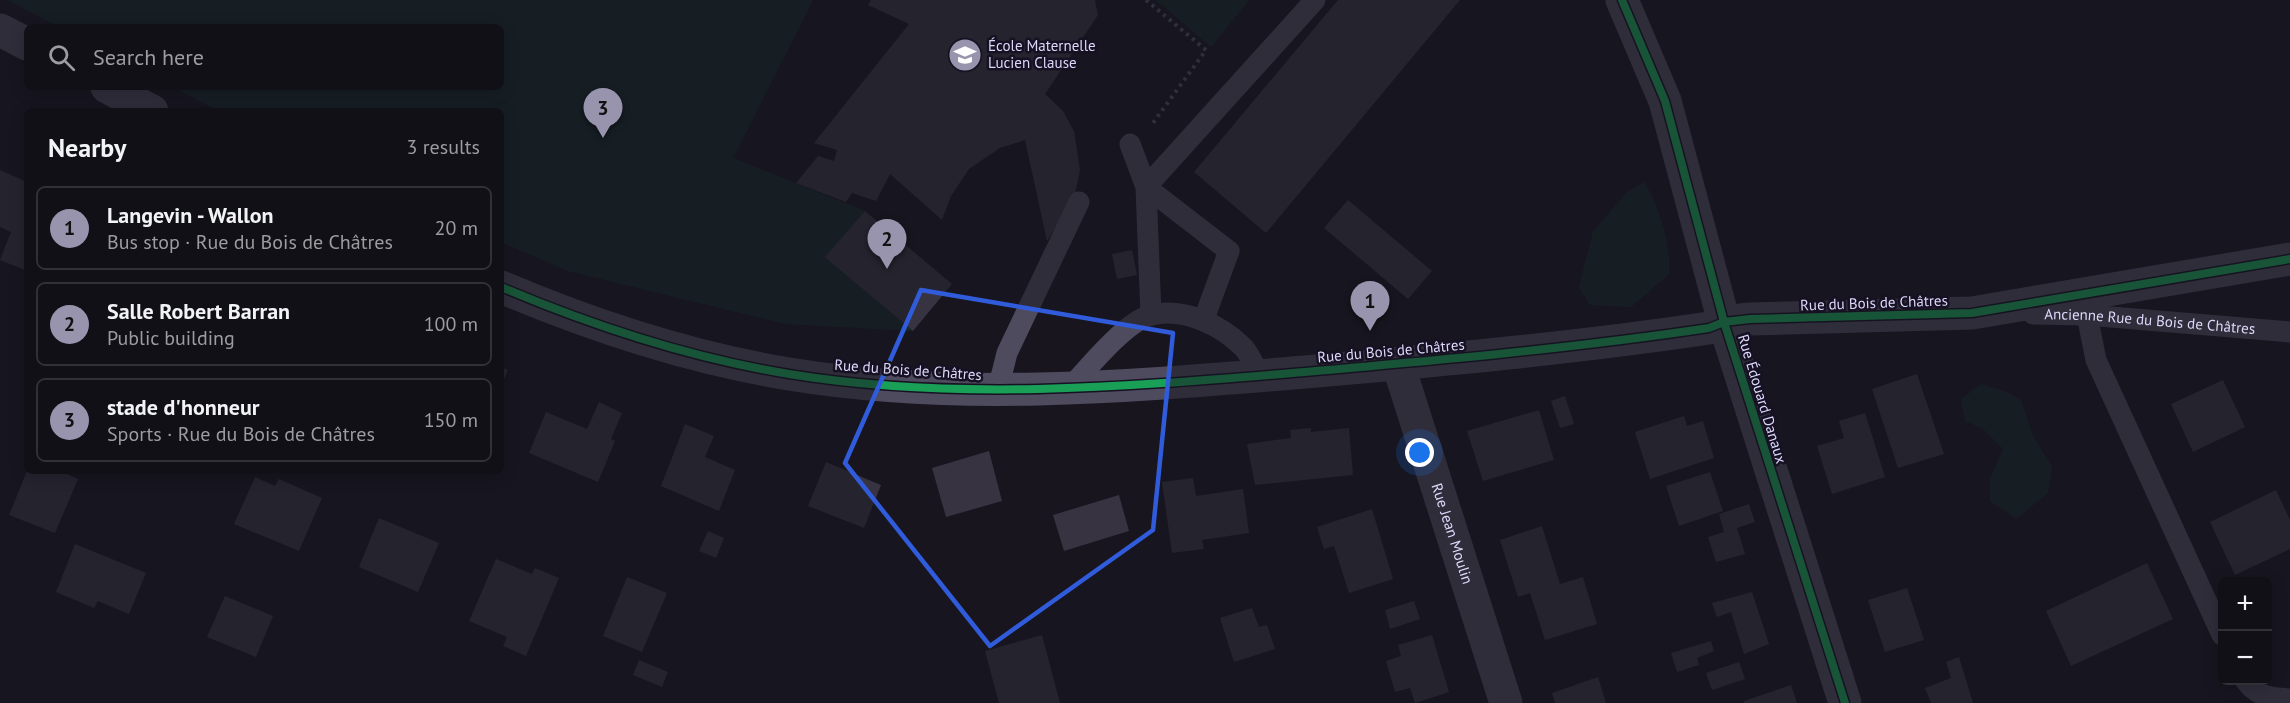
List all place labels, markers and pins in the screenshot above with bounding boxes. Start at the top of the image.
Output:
place label: École Maternelle Lucien Clause [988,36,1096,72]
school or university icon: École Maternelle Lucien Clause [947,37,983,73]
pin: 3 [584,88,622,138]
pin: 2 [868,220,906,269]
pin: 1 [1350,282,1390,331]

